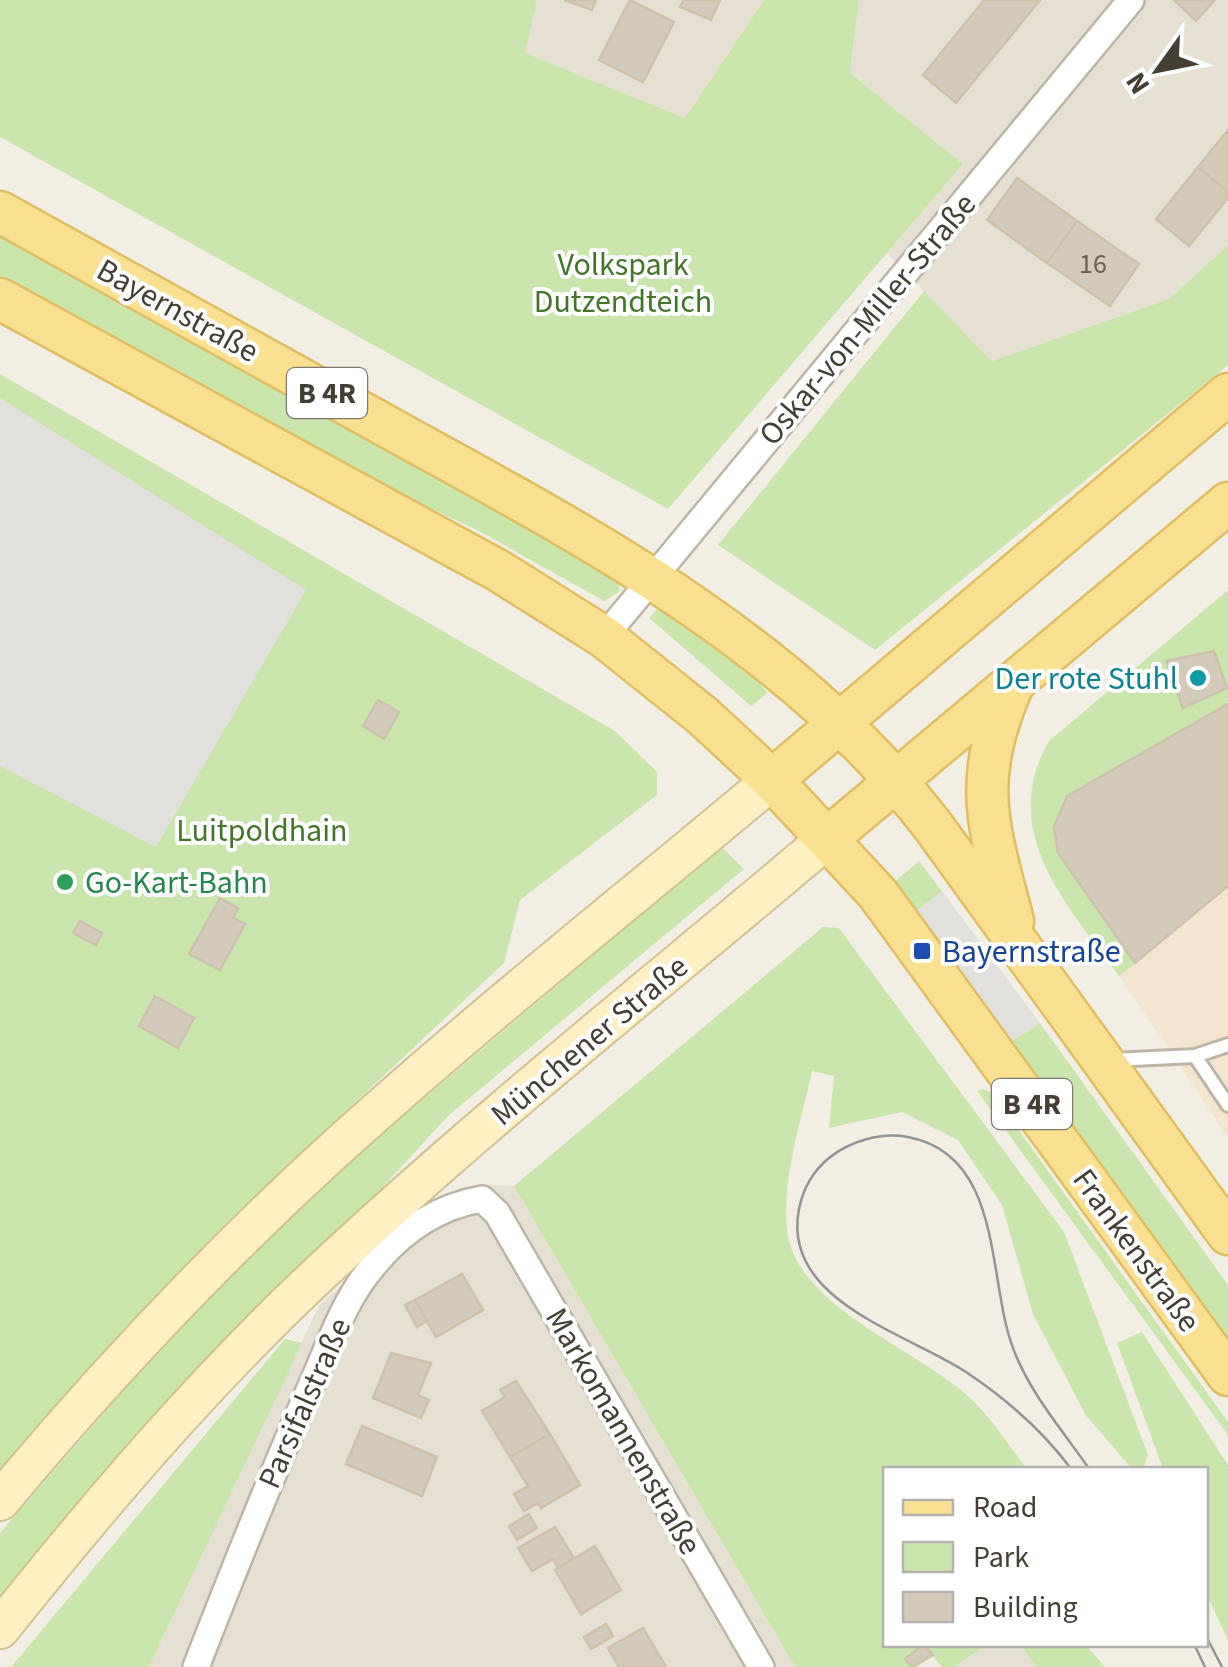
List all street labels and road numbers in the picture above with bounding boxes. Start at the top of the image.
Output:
street label: Oskar-von-Miller-Straße [748,183,987,456]
street label: Bayernstraße [88,247,267,374]
road number: B 4R [287,368,367,418]
street label: Münchener Straße [481,944,698,1137]
road number: B 4R [992,1079,1072,1129]
street label: Frankenstraße [1061,1159,1211,1342]
street label: Markomannenstraße [534,1299,713,1564]
street label: Parsifalstraße [247,1311,363,1496]

